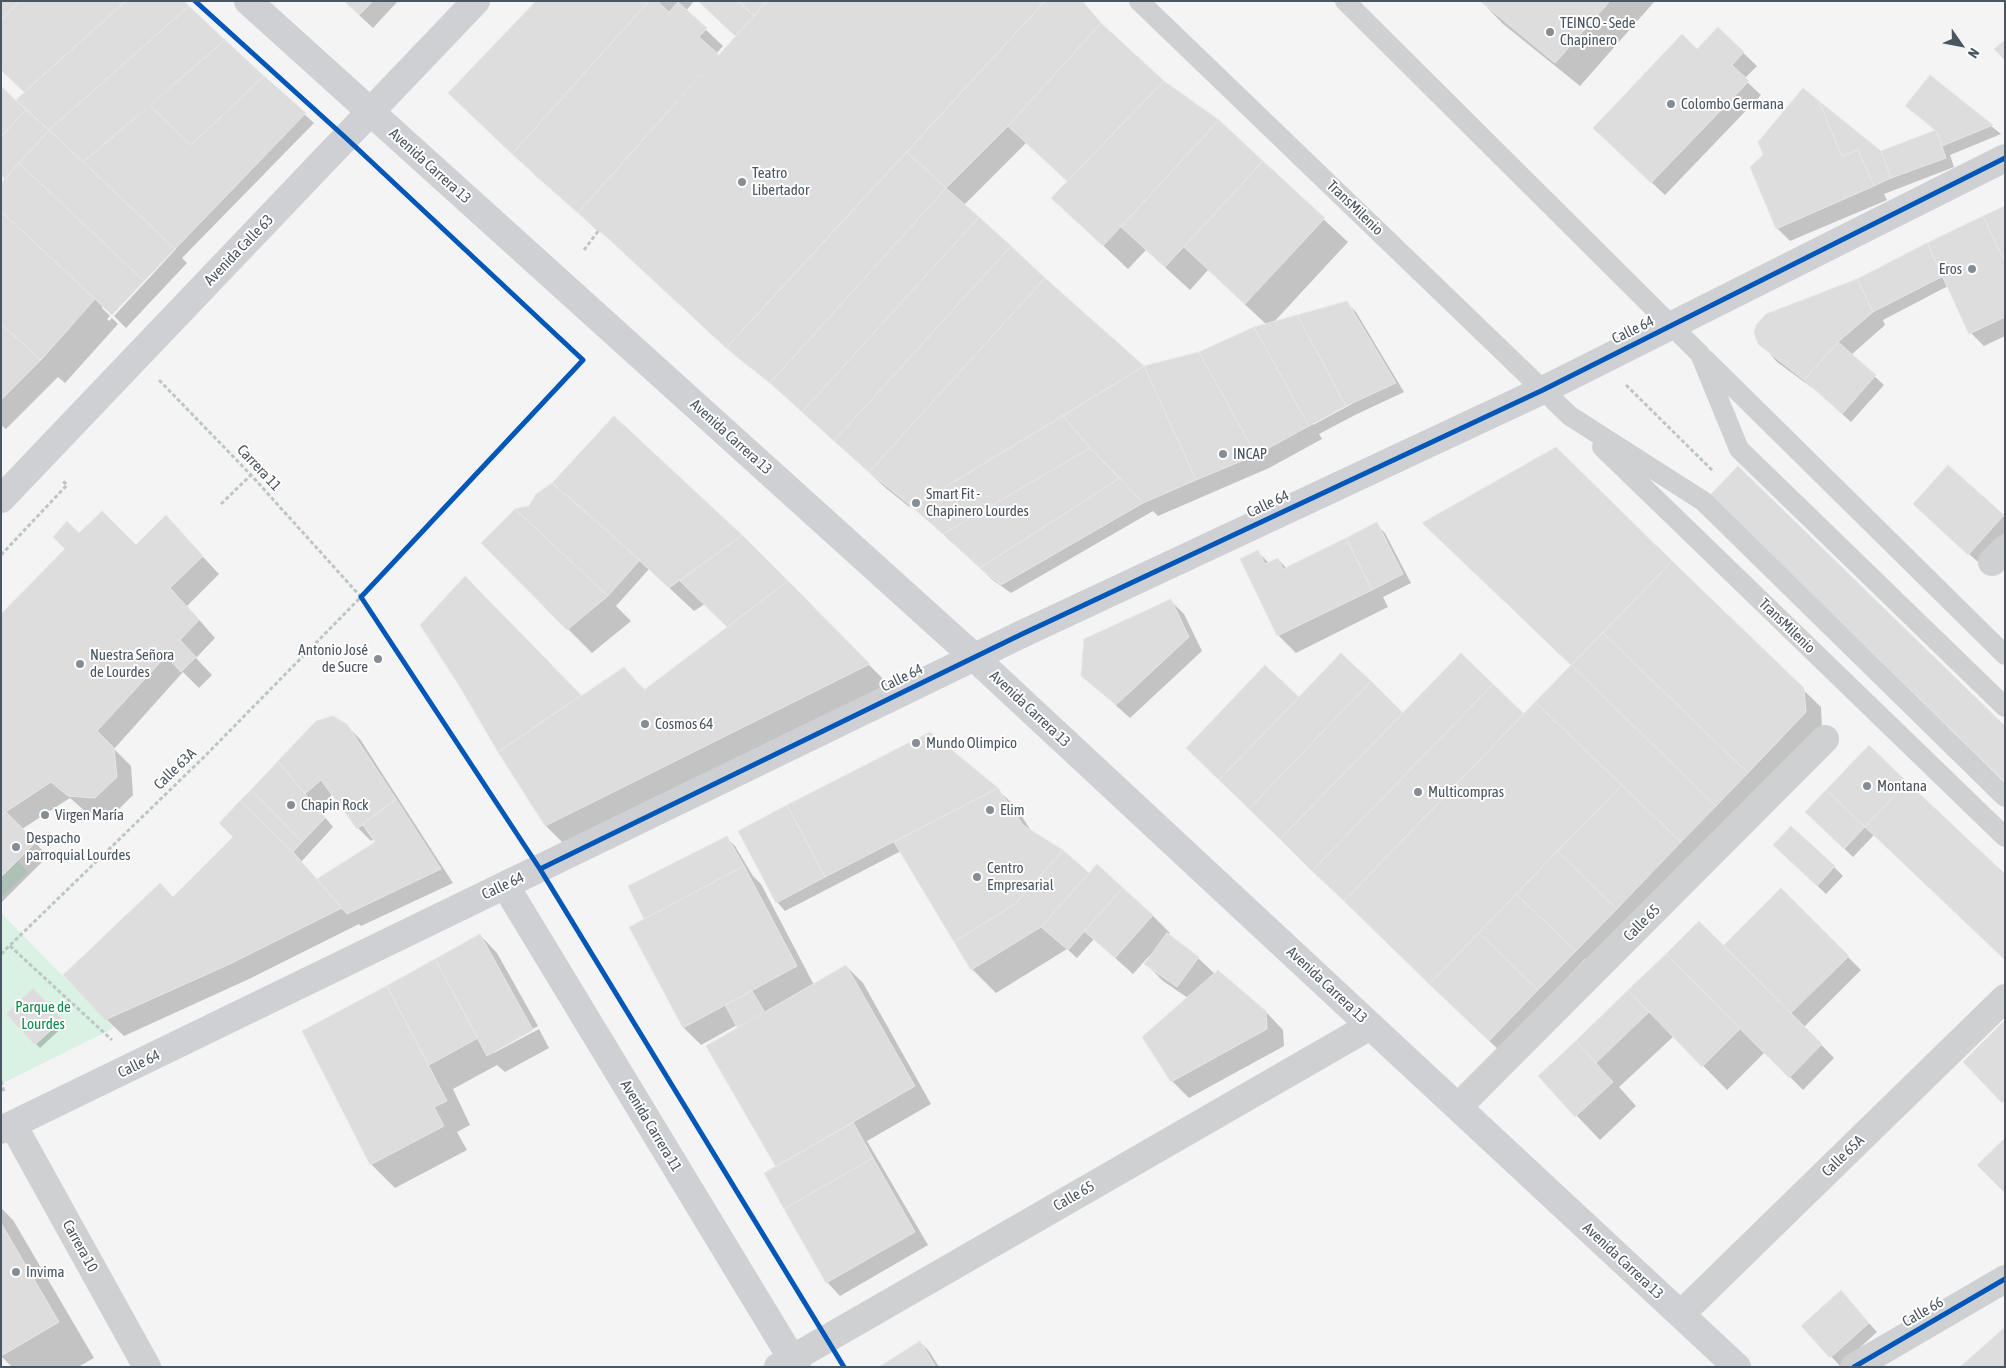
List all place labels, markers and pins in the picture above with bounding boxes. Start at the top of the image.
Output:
place label: TEINCO - Sede Chapinero [1560,14,1636,49]
marker: TEINCO - Sede Chapinero [1544,26,1556,38]
place label: Colombo Germana [1681,95,1784,113]
marker: Colombo Germana [1665,98,1677,110]
place label: Teatro Libertador [752,164,809,199]
marker: Teatro Libertador [736,176,748,188]
place label: Eros [1939,260,1962,278]
marker: Eros [1966,263,1978,275]
place label: INCAP [1233,445,1267,463]
marker: INCAP [1217,448,1229,460]
place label: Smart Fit - Chapinero Lourdes [926,485,1029,520]
marker: Smart Fit - Chapinero Lourdes [910,497,922,509]
place label: Antonio José de Sucre [298,641,368,676]
place label: Nuestra Señora de Lourdes [90,646,174,681]
marker: Antonio José de Sucre [372,653,384,665]
marker: Nuestra Señora de Lourdes [74,658,86,670]
place label: Cosmos 64 [655,715,713,733]
marker: Cosmos 64 [639,718,651,730]
place label: Mundo Olimpico [926,734,1017,752]
marker: Mundo Olimpico [910,737,922,749]
place label: Montana [1877,777,1927,795]
marker: Montana [1861,780,1873,792]
place label: Multicompras [1428,783,1504,801]
marker: Multicompras [1412,786,1424,798]
place label: Chapin Rock [301,796,369,814]
marker: Chapin Rock [285,799,297,811]
place label: Elim [1000,801,1025,819]
marker: Elim [984,804,996,816]
place label: Virgen María [55,806,124,824]
marker: Virgen María [39,809,51,821]
place label: Despacho parroquial Lourdes [26,829,131,864]
marker: Despacho parroquial Lourdes [10,841,22,853]
place label: Centro Empresarial [987,859,1054,894]
marker: Centro Empresarial [971,871,983,883]
place label: Invima [26,1263,65,1281]
marker: Invima [10,1266,22,1278]

